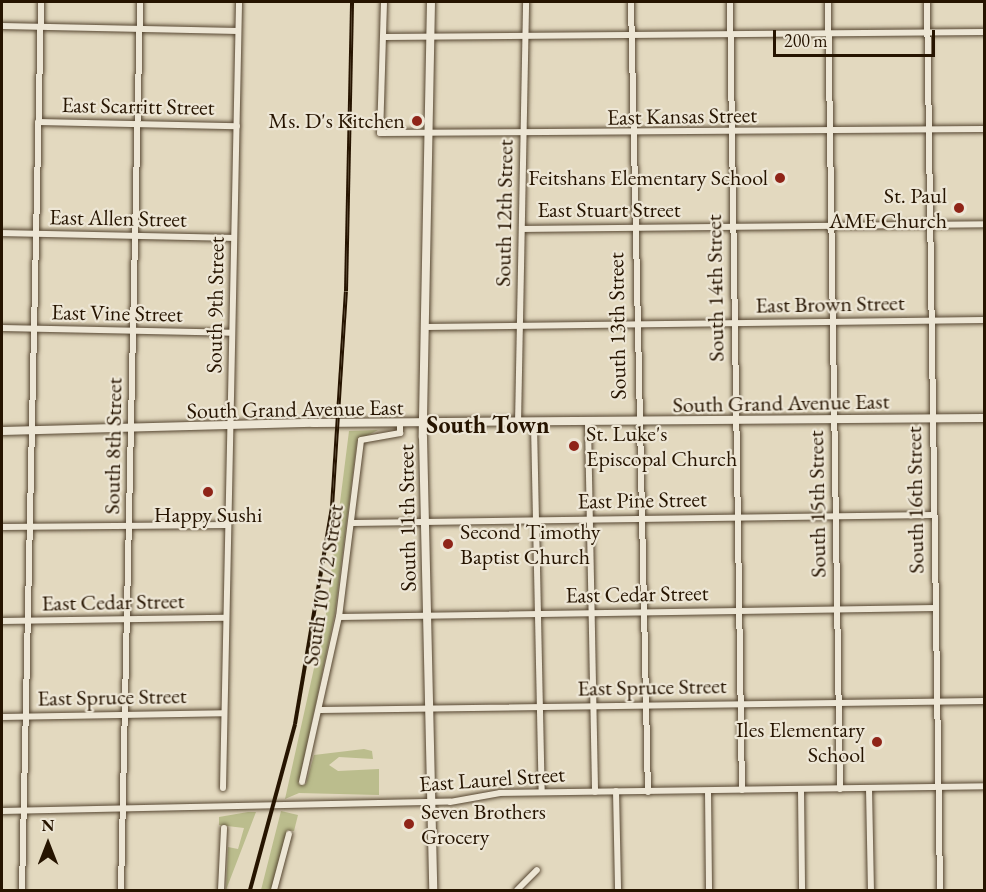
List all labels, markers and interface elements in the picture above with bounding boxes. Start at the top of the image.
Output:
scale bar [776,18,938,56]
text: 200 m [784,29,828,52]
street label: East Scarritt Street [61,91,215,121]
street label: East Kansas Street [607,101,757,131]
place label: Ms. D's Kitchen [268,108,405,134]
marker: Ms. D's Kitchen [410,114,424,128]
street label: South 12th Street [490,139,518,287]
place label: Feitshans Elementary School [528,165,768,191]
marker: Feitshans Elementary School [773,171,787,185]
place label: St. Paul AME Church [829,182,947,234]
street label: East Stuart Street [537,197,681,223]
marker: St. Paul AME Church [952,201,966,215]
street label: East Allen Street [49,204,187,232]
street label: South 14th Street [701,214,729,362]
street label: South 9th Street [201,236,229,374]
street label: South 13th Street [603,252,631,400]
street label: East Brown Street [755,289,905,319]
street label: East Vine Street [51,299,183,327]
street label: South 8th Street [99,377,127,515]
street label: South Grand Avenue East [672,388,890,418]
street label: South Grand Avenue East [186,394,404,424]
district label: South Town [426,411,550,439]
place label: St. Luke's Episcopal Church [586,420,737,472]
street label: South 16th Street [901,426,929,574]
street label: South 15th Street [803,430,831,578]
marker: St. Luke's Episcopal Church [567,439,581,453]
street label: South 11th Street [393,444,421,592]
marker: Happy Sushi [201,485,215,499]
street label: East Pine Street [577,486,707,514]
place label: Happy Sushi [154,502,262,528]
street label: South 10 1/2 Street [297,502,349,668]
place label: Second Timothy Baptist Church [460,518,600,570]
marker: Second Timothy Baptist Church [441,537,455,551]
street label: East Cedar Street [565,580,709,608]
street label: East Cedar Street [41,588,185,616]
street label: East Spruce Street [577,672,727,702]
street label: East Spruce Street [37,682,187,712]
place label: Iles Elementary School [736,716,865,768]
marker: Iles Elementary School [870,735,884,749]
street label: East Laurel Street [418,761,566,797]
place label: Seven Brothers Grocery [421,798,546,849]
north arrow [18,814,78,874]
text: N [42,815,54,836]
marker: Seven Brothers Grocery [402,817,416,831]

